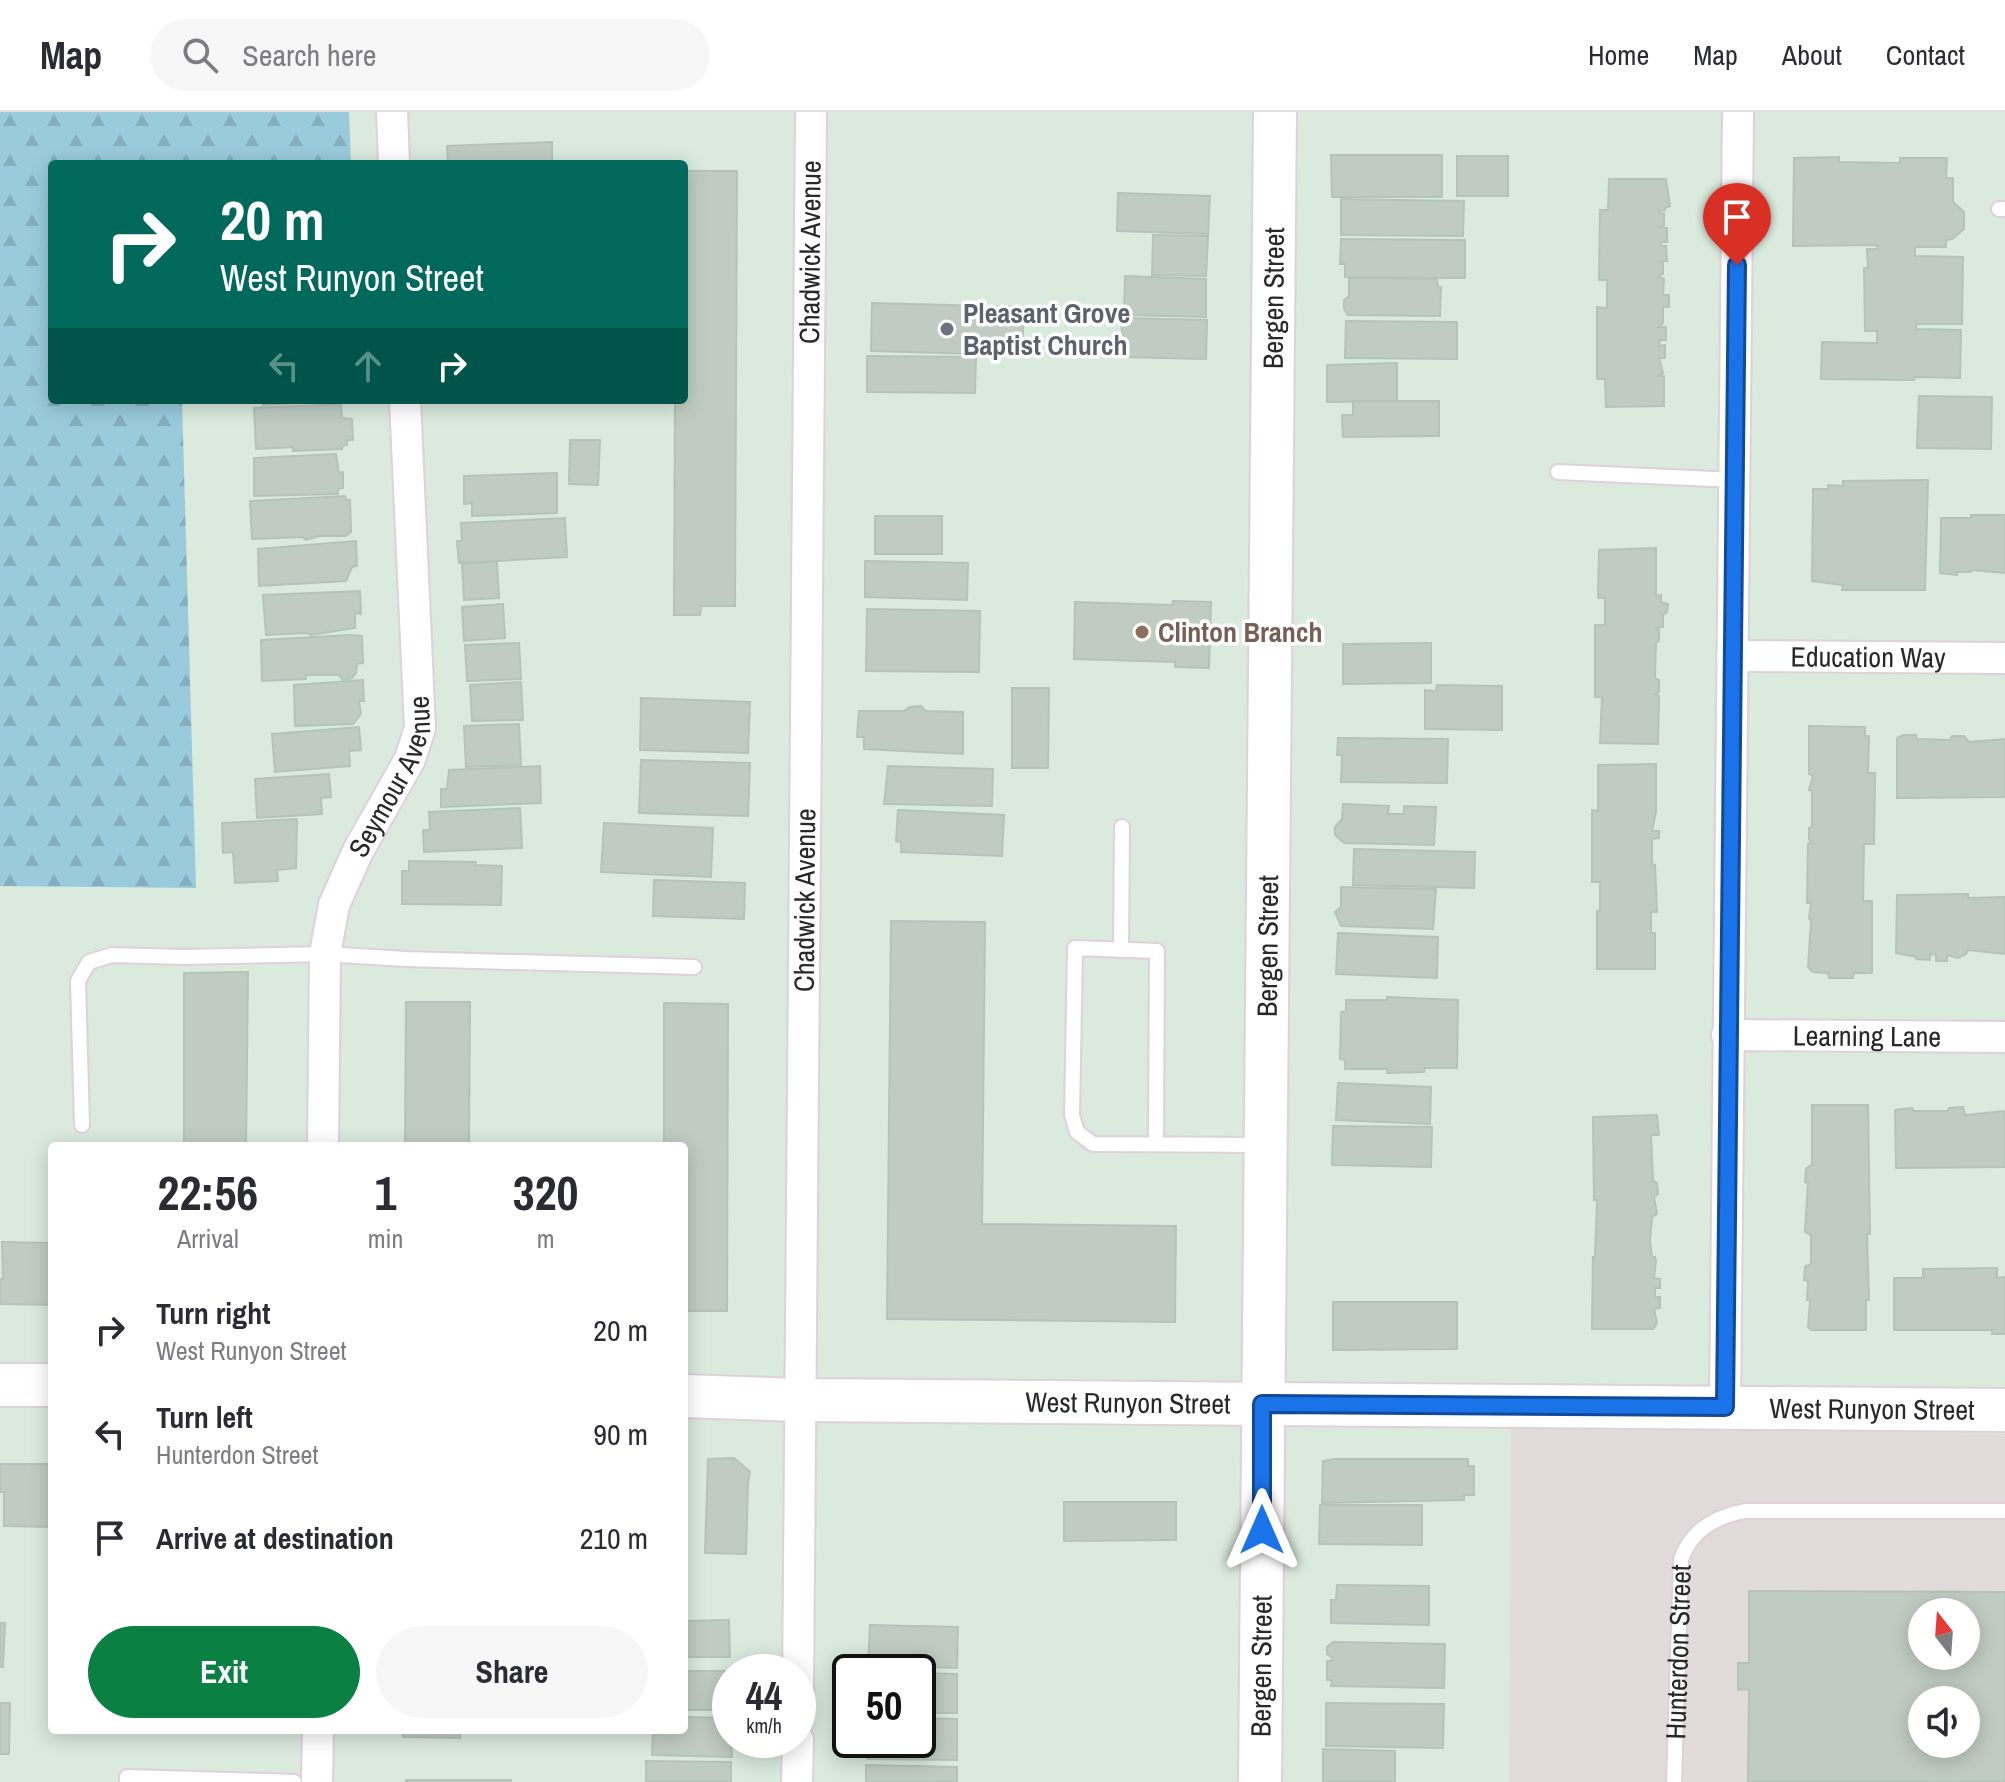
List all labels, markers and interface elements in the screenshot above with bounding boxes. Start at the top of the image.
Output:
search box [150,19,710,91]
text: Map [40,30,102,81]
icon: search [178,33,222,77]
text: Search here [242,35,376,75]
text: Home [1588,36,1649,74]
text: Map [1693,36,1738,74]
text: About [1782,36,1842,74]
text: Contact [1886,36,1965,74]
street label: Chadwick Avenue [790,160,830,344]
text: 20 m [220,182,325,257]
pin [1703,183,1771,265]
icon: right [88,192,192,296]
icon: arrive [1715,195,1759,239]
street label: Bergen Street [1254,227,1293,369]
text: West Runyon Street [220,254,484,302]
place label: Pleasant Grove Baptist Church [963,294,1130,364]
marker: Pleasant Grove Baptist Church [938,320,956,338]
icon: left [262,344,306,388]
icon: ahead [346,344,390,388]
icon: right [430,344,474,388]
place label: Clinton Branch [1158,613,1323,651]
marker: Clinton Branch [1133,623,1151,641]
street label: Education Way [1790,637,1946,677]
street label: Seymour Avenue [339,695,439,864]
street label: Chadwick Avenue [785,808,824,992]
street label: Bergen Street [1248,875,1287,1017]
street label: Learning Lane [1793,1016,1941,1056]
text: 22:56 [158,1160,258,1225]
text: 1 [375,1160,396,1225]
text: 320 [513,1160,578,1225]
text: Arrival [177,1221,239,1256]
text: min [368,1221,403,1256]
text: m [537,1221,555,1256]
text: Turn right [156,1293,270,1333]
icon: right [88,1308,132,1352]
text: 20 m [593,1310,648,1350]
text: West Runyon Street [156,1333,346,1368]
street label: West Runyon Street [1025,1383,1231,1423]
street label: West Runyon Street [1769,1389,1975,1429]
text: Turn left [156,1397,253,1437]
icon: left [88,1412,132,1456]
text: 90 m [593,1414,648,1454]
text: Hunterdon Street [156,1437,318,1472]
position arrow [1220,1488,1304,1572]
icon: arrive [88,1516,132,1560]
text: Arrive at destination [156,1518,394,1558]
text: 210 m [580,1518,648,1558]
street label: Hunterdon Street [1656,1564,1700,1740]
street label: Bergen Street [1241,1595,1281,1737]
north arrow [1908,1598,1980,1670]
map controls [1908,1598,1980,1758]
button: Exit [88,1626,360,1718]
button: Share [376,1626,648,1718]
speed limit sign: 50 [832,1654,936,1758]
text: 44 [746,1669,782,1722]
button: sound [1908,1686,1980,1758]
text: km/h [746,1712,782,1739]

